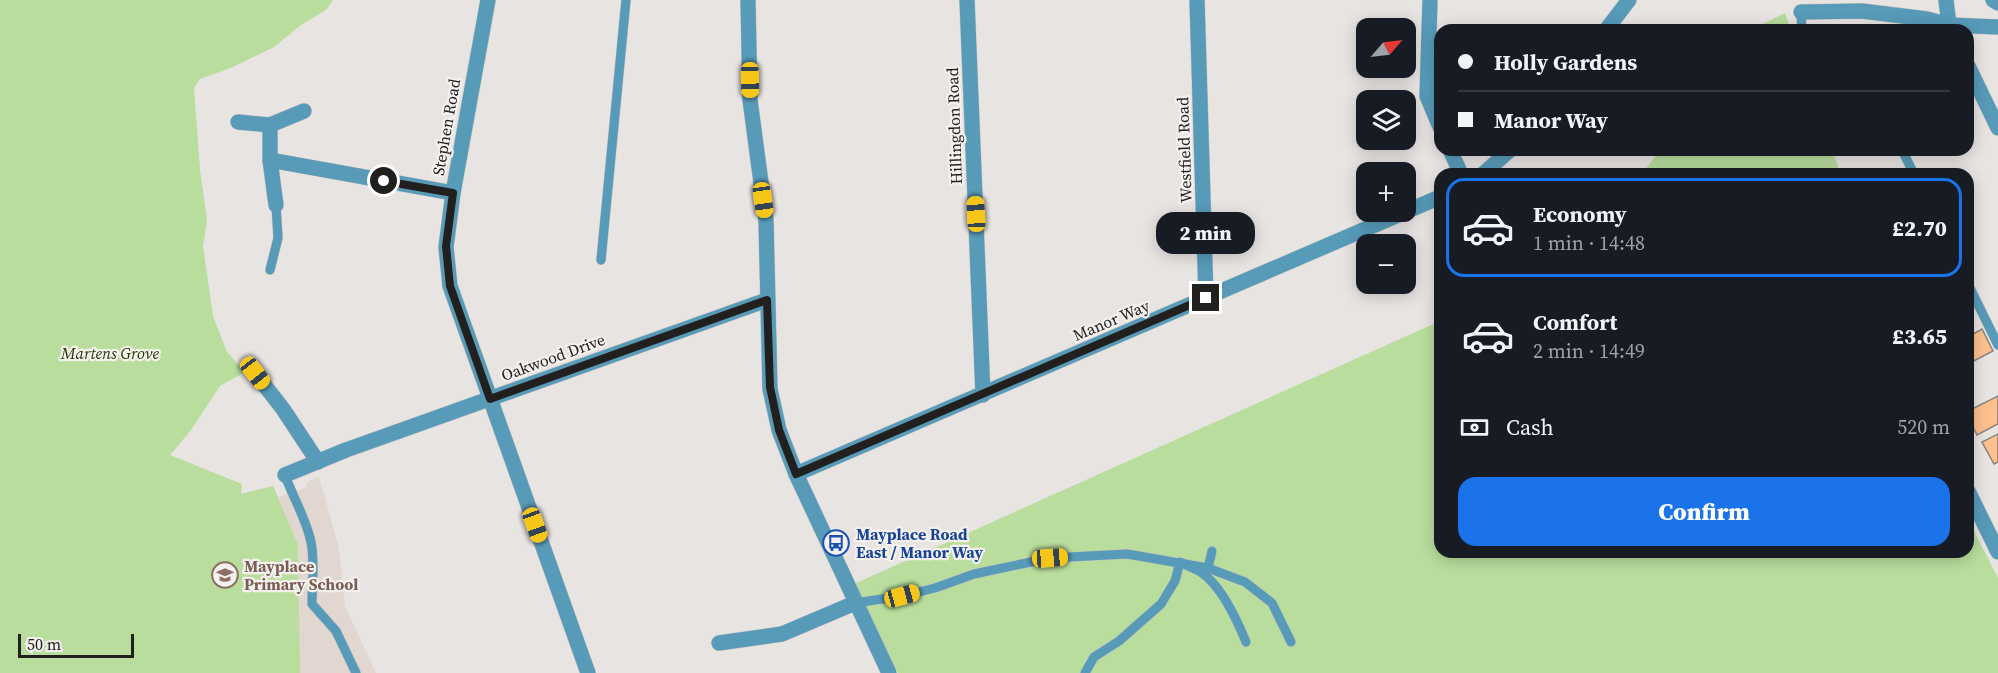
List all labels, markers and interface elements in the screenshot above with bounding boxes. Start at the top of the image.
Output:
north arrow [1356,18,1416,78]
map controls [1356,18,1416,294]
text: Holly Gardens [1494,47,1637,77]
car [741,62,759,98]
street label: Hillingdon Road [941,67,967,185]
street label: Stephen Road [427,77,465,177]
button: layers [1356,90,1416,150]
street label: Westfield Road [1171,97,1197,203]
text: Manor Way [1494,105,1608,135]
button: + [1356,162,1416,222]
route start [370,167,397,194]
car [752,181,774,219]
car [966,196,986,232]
text: Economy [1533,199,1627,229]
icon: car [1461,201,1515,255]
callout: 2 min [1156,211,1256,253]
text: £2.70 [1892,213,1947,243]
text: 2 min [1179,219,1232,247]
text: 1 min · 14:48 [1533,229,1645,257]
button: − [1356,234,1416,294]
route end [1192,284,1219,311]
street label: Manor Way [1069,294,1153,346]
text: Comfort [1533,307,1617,337]
icon: car [1461,309,1515,363]
text: £3.65 [1892,321,1947,351]
street label: Oakwood Drive [498,328,608,386]
text: 2 min · 14:49 [1533,337,1645,365]
park label: Martens Grove [60,342,159,364]
car [237,353,273,393]
icon: cash [1458,411,1491,444]
text: Cash [1506,412,1554,442]
text: 520 m [1897,413,1950,441]
button: Confirm [1458,477,1950,546]
car [520,505,550,545]
place label: Mayplace Road East / Manor Way [856,523,984,563]
bus stop icon: Mayplace Road East / Manor Way [821,528,851,558]
car [1031,548,1069,568]
place label: Mayplace Primary School [244,555,358,595]
school or university icon: Mayplace Primary School [210,560,240,590]
car [882,583,922,609]
scale bar [18,631,134,658]
text: 50 m [27,633,61,655]

